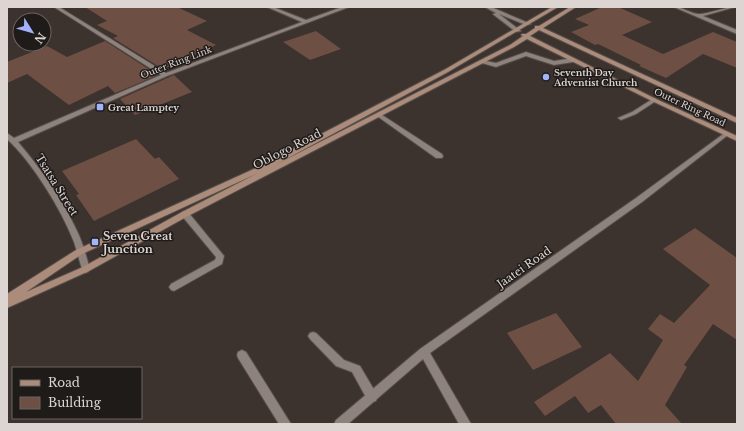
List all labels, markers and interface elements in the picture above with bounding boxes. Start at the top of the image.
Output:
north arrow [12,12,52,52]
text: N [31,30,49,47]
street label: Outer Ring Link [139,43,214,81]
place label: Seventh Day Adventist Church [553,67,638,88]
marker: Seventh Day Adventist Church [541,72,551,82]
street label: Outer Ring Road [652,86,728,128]
marker: Great Lamptey [95,102,105,112]
place label: Great Lamptey [108,102,179,113]
street label: Oblogo Road [251,126,324,172]
street label: Tsatsa Street [32,152,82,219]
place label: Seven Great Junction [101,229,173,256]
marker: Seven Great Junction [90,237,100,247]
street label: Jaatei Road [493,243,554,292]
legend [12,367,142,419]
text: Road [48,375,80,390]
text: Building [48,395,102,410]

